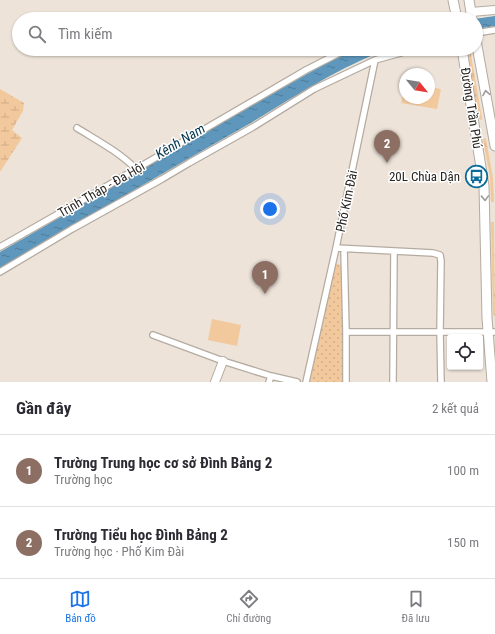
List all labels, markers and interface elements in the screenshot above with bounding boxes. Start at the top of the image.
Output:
search box [12,12,483,56]
icon: search [26,23,48,45]
text: Tìm kiếm [58,25,113,43]
street label: Đường Trần Phú [458,66,485,150]
north arrow [399,68,435,104]
one-way arrow [482,90,491,96]
water label: Kênh Nam [152,120,208,162]
pin: 2 [374,130,400,163]
street label: Trịnh Tháp - Đa Hội [55,158,147,220]
bus stop icon: 20L Chùa Dận [463,163,489,189]
street label: Phố Kim Đài [333,169,360,233]
place label: 20L Chùa Dận [389,169,460,184]
one-way arrow [480,195,489,201]
your location [260,199,280,219]
pin: 1 [252,261,278,294]
map controls [447,334,483,370]
button: locate [447,334,483,370]
text: Gần đây [16,398,71,418]
text: 2 kết quả [432,401,479,416]
text: Trường Trung học cơ sở Đình Bảng 2 [54,454,272,472]
text: 1 [26,463,32,478]
text: 100 m [447,463,479,478]
text: Trường học [54,472,112,487]
text: Trường Tiểu học Đình Bảng 2 [54,526,228,544]
text: 2 [26,535,32,550]
text: 150 m [447,535,479,550]
text: Trường học · Phố Kim Đài [54,544,184,559]
tab: Bản đồ [65,588,96,625]
tab: Chỉ đường [226,588,271,625]
tab: Đã lưu [402,588,430,625]

